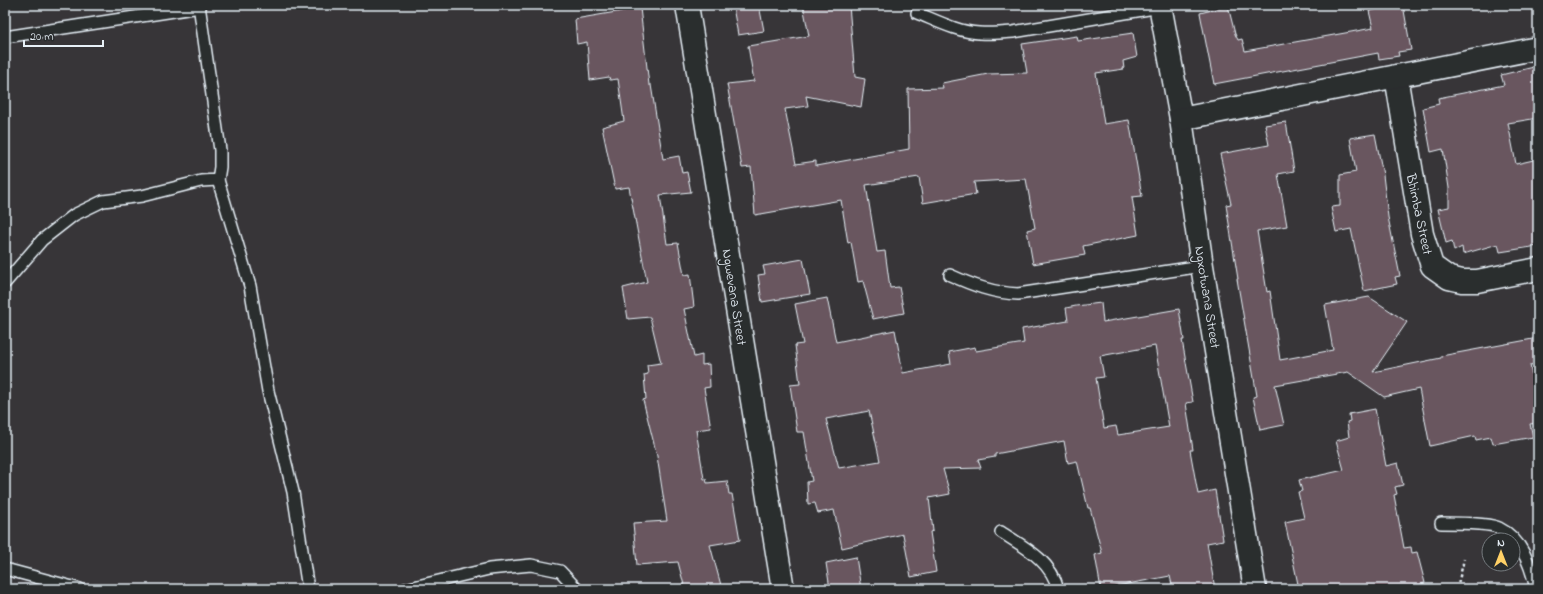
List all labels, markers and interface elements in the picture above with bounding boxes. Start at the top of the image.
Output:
scale bar [24,22,103,48]
text: 20 m [30,28,53,46]
street label: Bhimba Street [1399,171,1437,257]
street label: Ngxotwana Street [1187,244,1225,350]
street label: Ngwevana Street [715,247,752,347]
north arrow [1481,532,1521,572]
text: N [1497,535,1505,551]

